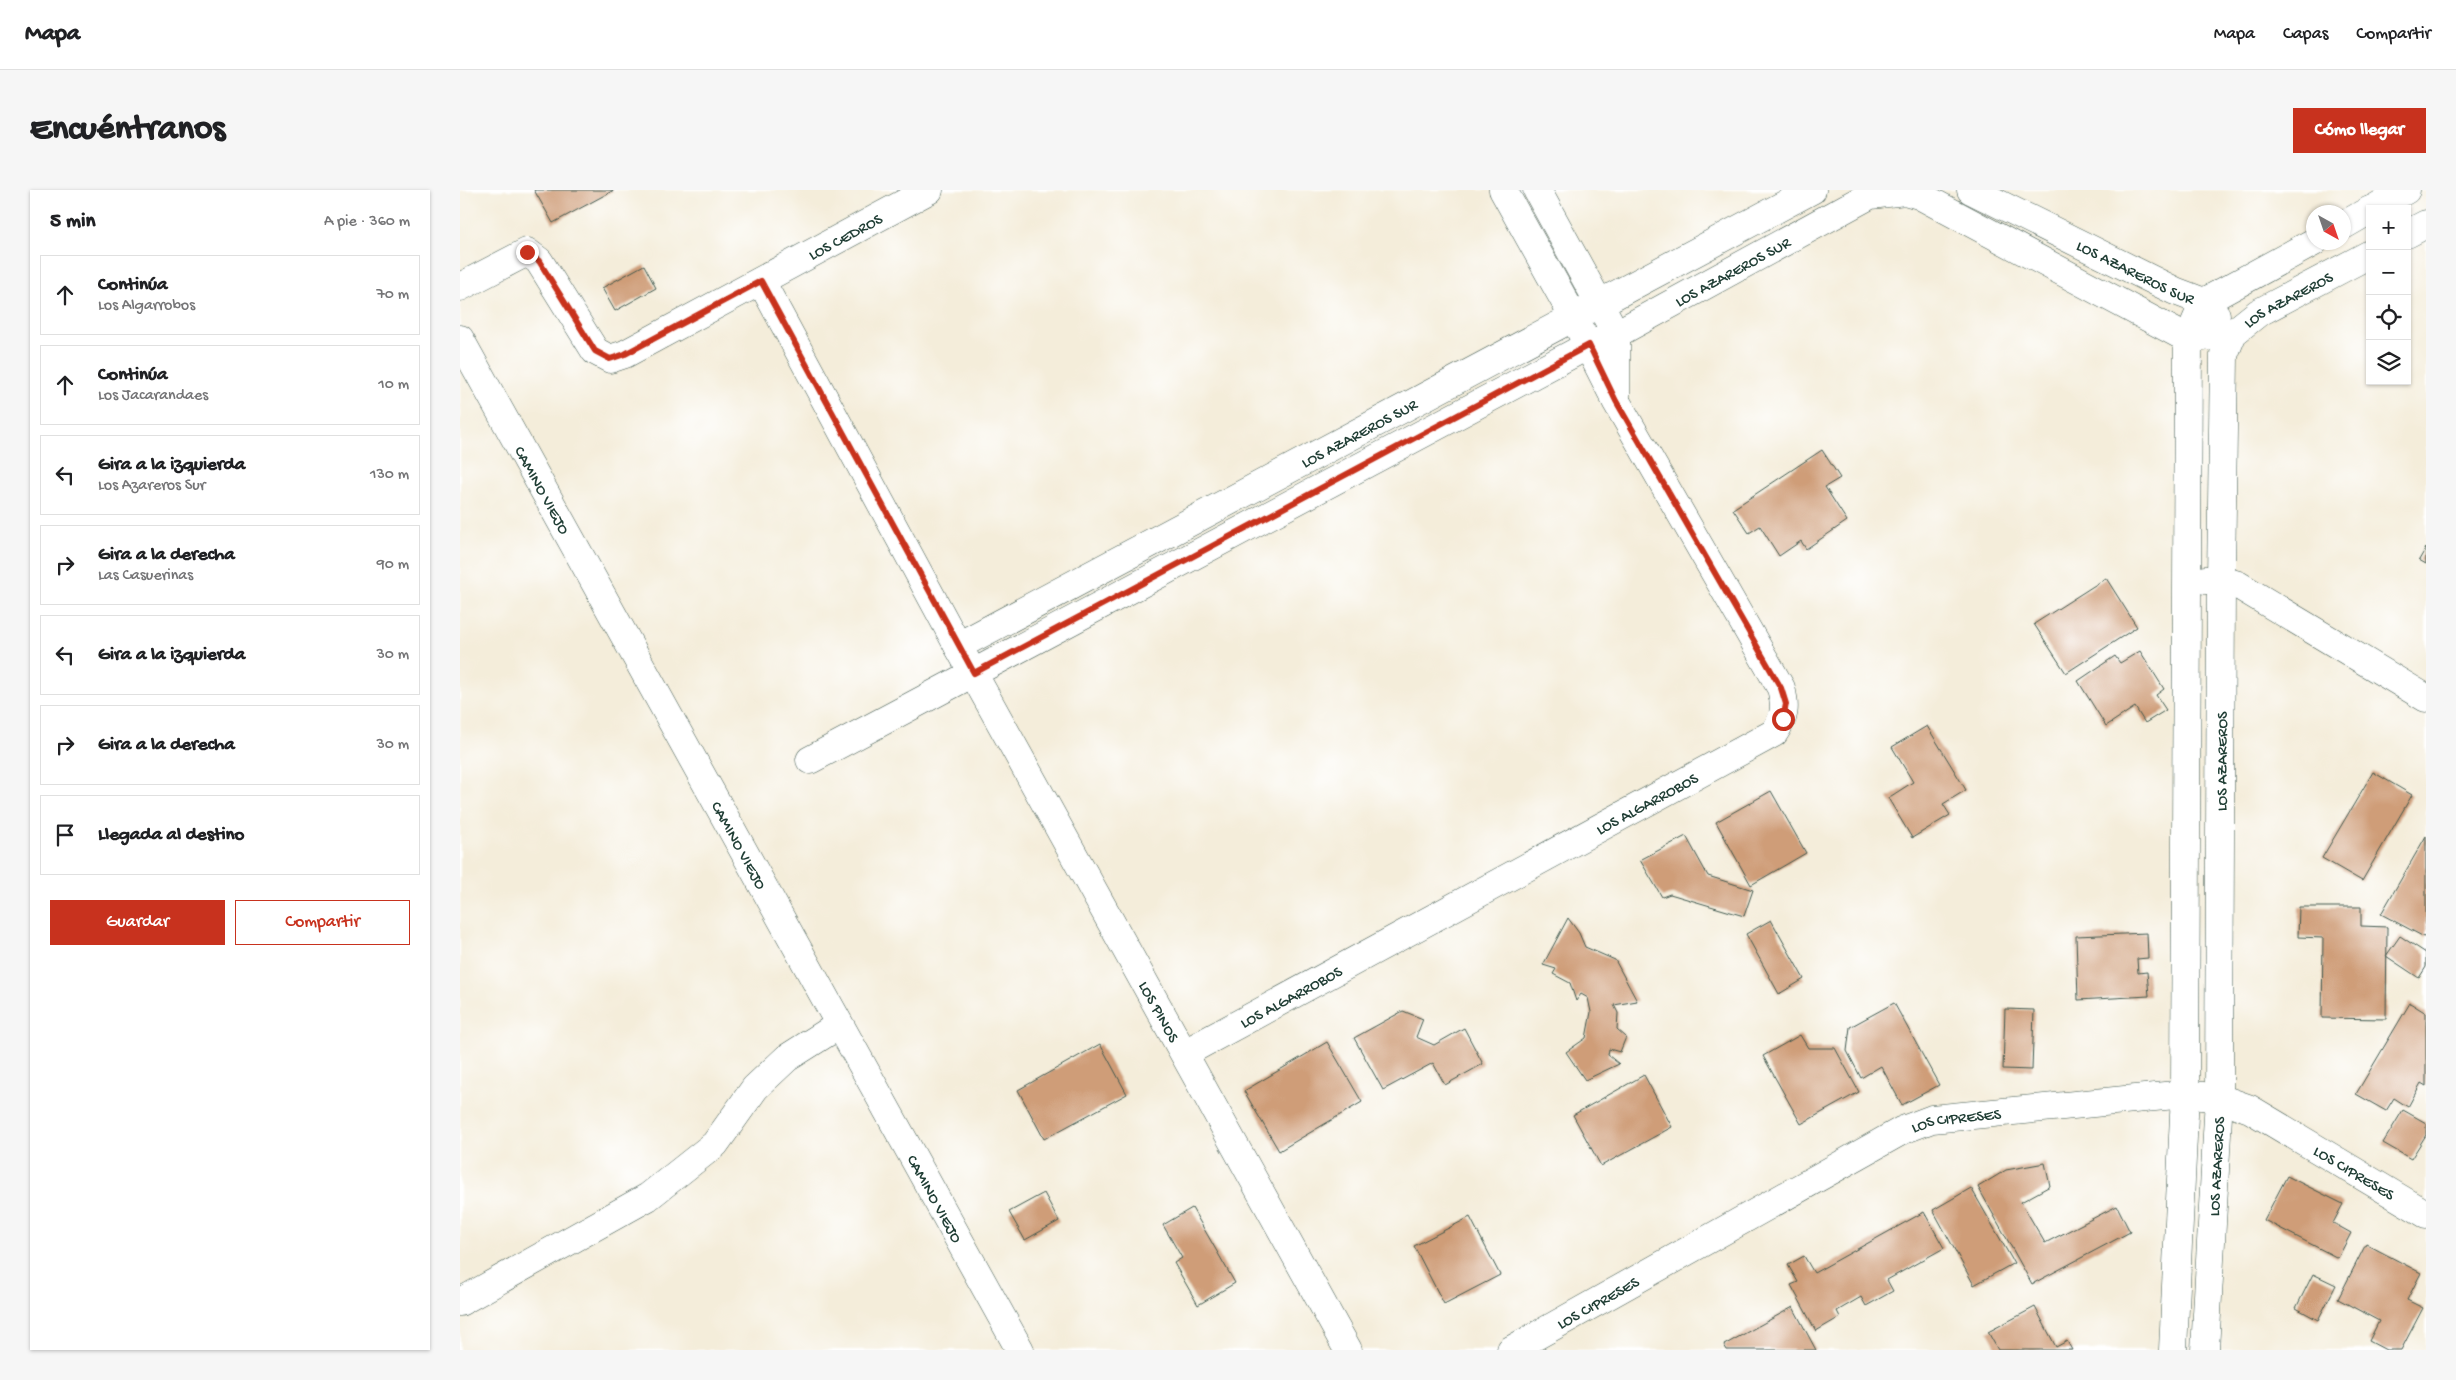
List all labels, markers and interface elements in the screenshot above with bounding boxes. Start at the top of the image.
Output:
text: Mapa [25,20,80,49]
text: Mapa [2214,24,2255,45]
text: Capas [2283,24,2328,45]
text: Compartir [2356,24,2431,45]
button: Cómo llegar [2293,108,2426,153]
text: Encuéntranos [30,110,225,151]
north arrow [2306,205,2351,250]
map controls [2366,205,2411,385]
button: + [2366,205,2411,250]
text: 5 min [50,210,95,235]
street label: LOS CEDROS [806,211,887,266]
text: A pie · 360 m [324,213,410,232]
street label: LOS AZAREROS SUR [1673,234,1795,313]
street label: LOS AZAREROS SUR [2073,238,2197,311]
route end [516,241,539,264]
button: − [2366,250,2411,295]
street label: LOS AZAREROS [2241,269,2338,334]
text: Continúa [98,274,168,297]
icon: ahead [51,281,79,309]
text: 70 m [376,286,409,305]
button: locate [2366,295,2411,340]
text: Los Algarrobos [98,297,195,316]
button: layers [2366,340,2411,385]
text: Continúa [98,364,168,387]
icon: ahead [51,371,79,399]
text: 10 m [378,376,409,395]
text: Los Jacarandaes [98,387,208,406]
street label: LOS AZAREROS SUR [1299,396,1422,474]
street label: CAMINO VIEJO [508,444,572,539]
text: Gira a la izquierda [98,454,245,477]
icon: left [51,461,79,489]
text: 130 m [370,466,409,485]
text: Los Azareros Sur [98,477,205,496]
text: Gira a la derecha [98,544,235,567]
icon: right [51,551,79,579]
text: 90 m [377,556,409,575]
text: Las Casuerinas [98,567,193,586]
icon: left [51,641,79,669]
text: Gira a la izquierda [98,644,245,667]
text: 30 m [376,646,409,665]
route start [1772,708,1795,731]
street label: LOS AZAREROS [2214,711,2233,811]
icon: right [51,731,79,759]
text: Gira a la derecha [98,734,235,757]
text: 30 m [376,736,409,755]
street label: LOS ALGARROBOS [1594,770,1703,841]
street label: CAMINO VIEJO [705,799,769,894]
icon: arrive [51,821,79,849]
text: Llegada al destino [98,824,244,847]
button: Guardar [50,900,225,945]
button: Compartir [235,900,410,945]
street label: LOS ALGARROBOS [1238,963,1347,1034]
street label: LOS PINOS [1133,979,1182,1047]
street label: LOS CIPRESES [1909,1106,2003,1139]
street label: LOS AZAREROS [2206,1116,2231,1217]
street label: LOS CIPRESES [2309,1143,2398,1206]
street label: CAMINO VIEJO [901,1152,965,1247]
street label: LOS CIPRESES [1555,1274,1644,1335]

